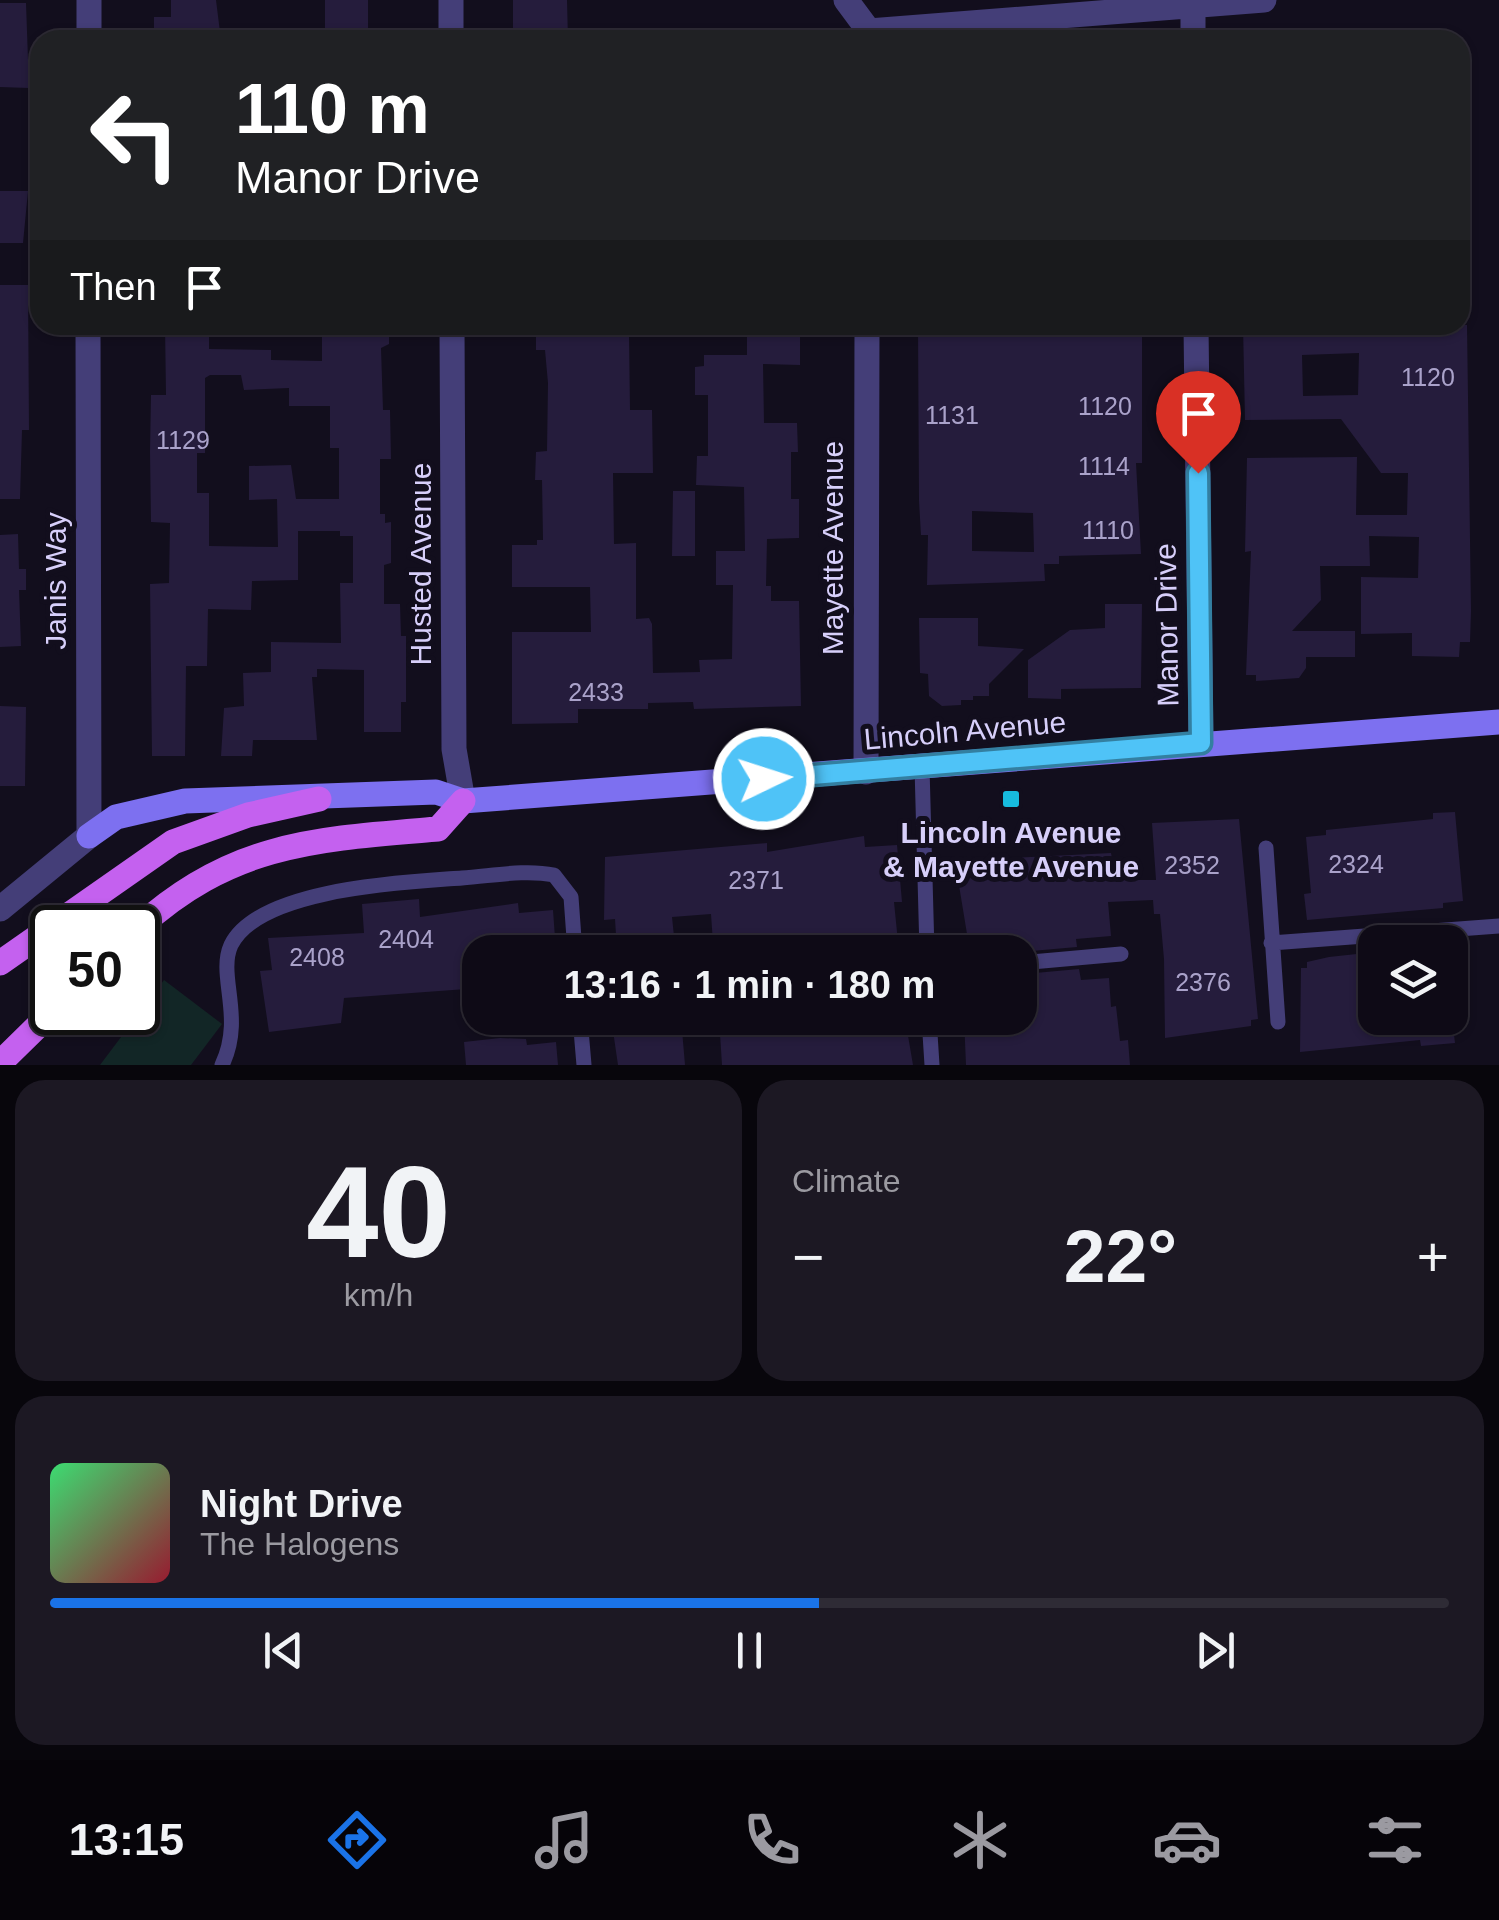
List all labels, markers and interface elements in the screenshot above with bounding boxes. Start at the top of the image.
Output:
icon: left [70,70,200,200]
text: 110 m [235,70,430,148]
text: Manor Drive [235,152,480,203]
icon: arrive [177,260,232,315]
text: Then [70,266,157,308]
house number: 1120 [1401,363,1455,391]
pin [1156,371,1241,474]
icon: arrive [1171,386,1226,441]
house number: 1120 [1078,392,1132,420]
house number: 1131 [925,401,979,429]
house number: 1129 [156,426,210,454]
street label: Mayette Avenue [816,441,849,655]
house number: 1114 [1078,452,1130,480]
street label: Husted Avenue [404,463,437,665]
street label: Janis Way [39,512,72,650]
house number: 1110 [1082,516,1134,544]
street label: Manor Drive [1149,543,1184,707]
house number: 2433 [568,678,624,706]
street label: Lincoln Avenue [862,705,1067,756]
position arrow [712,727,816,831]
marker: Lincoln Avenue & Mayette Avenue [1000,788,1022,810]
place label: Lincoln Avenue & Mayette Avenue [883,816,1139,883]
house number: 2324 [1328,850,1384,878]
house number: 2352 [1164,851,1220,879]
house number: 2371 [728,866,784,894]
speed limit sign: 50 [30,905,160,1035]
house number: 2404 [378,925,434,953]
map controls [1358,925,1468,1035]
button: layers [1358,925,1468,1035]
house number: 2408 [289,943,345,971]
text: 13:16 · 1 min · 180 m [564,964,935,1006]
house number: 2376 [1175,968,1231,996]
text: 40 [306,1139,451,1285]
text: Climate [792,1163,900,1199]
text: 22° [1064,1214,1177,1298]
text: − [792,1226,824,1288]
text: + [1417,1226,1449,1288]
text: km/h [344,1277,413,1313]
text: Night Drive [200,1483,403,1525]
text: The Halogens [200,1526,399,1562]
icon: previous [256,1623,311,1678]
icon: pause [722,1623,777,1678]
icon: next [1188,1623,1243,1678]
icon: directions [322,1805,392,1875]
icon: music [529,1805,599,1875]
icon: phone [737,1805,807,1875]
icon: climate [945,1805,1015,1875]
icon: car [1152,1805,1222,1875]
icon: filters [1360,1805,1430,1875]
text: 13:15 [69,1814,184,1865]

